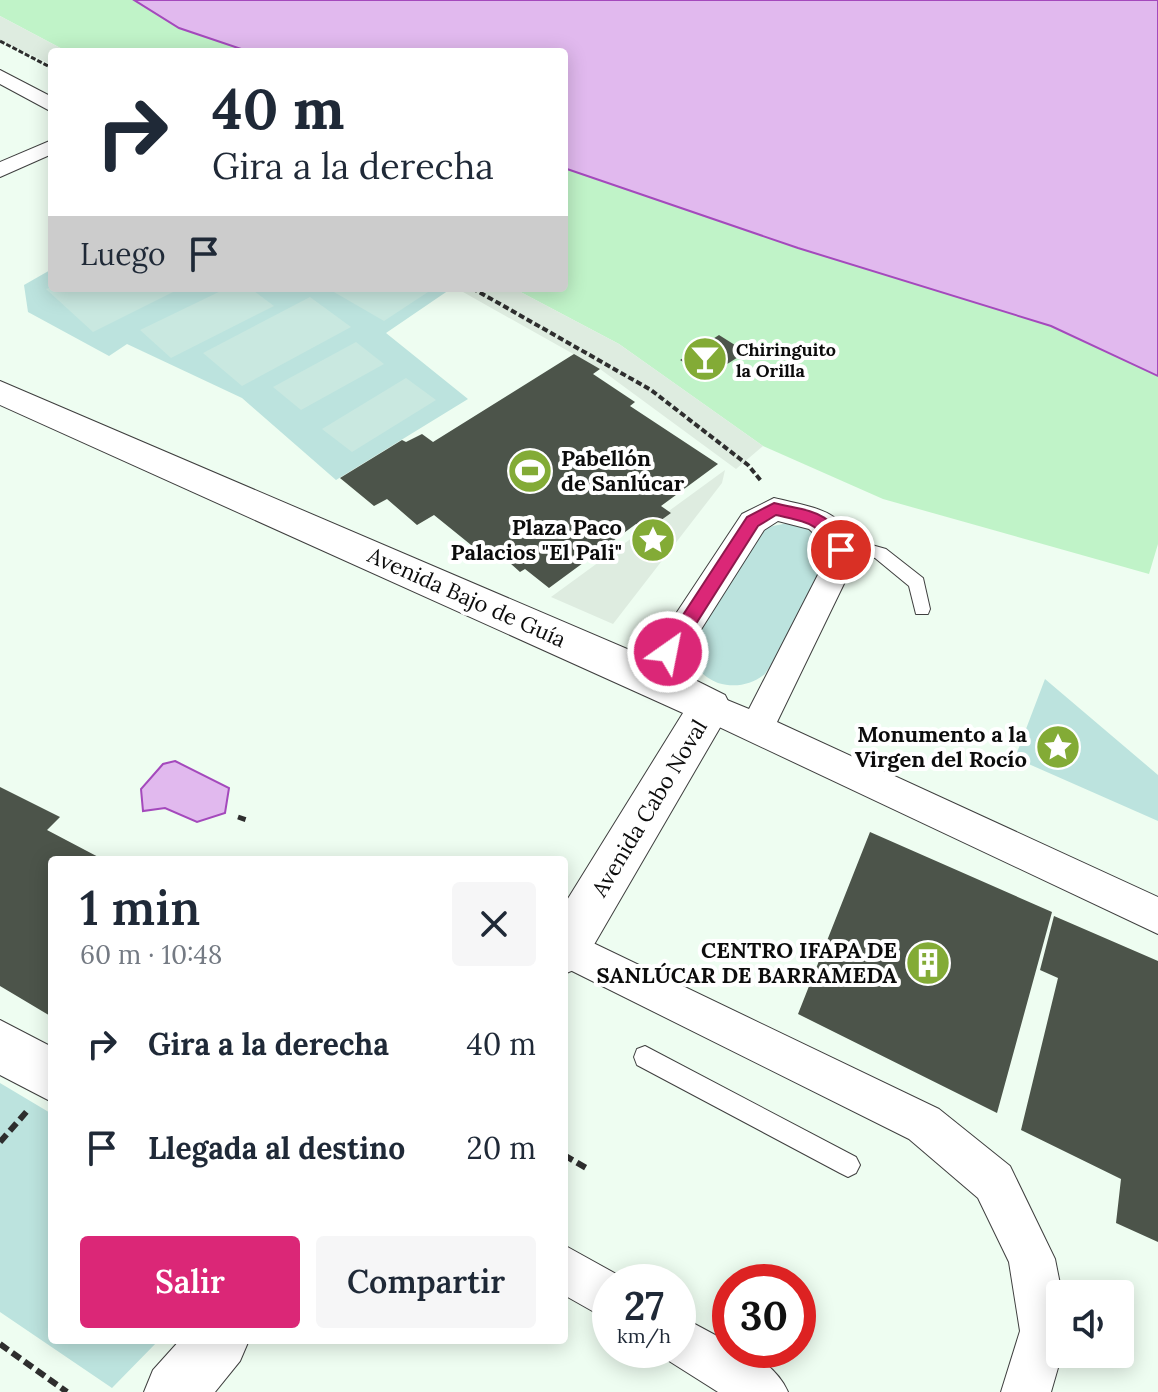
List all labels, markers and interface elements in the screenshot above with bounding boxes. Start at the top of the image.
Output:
text: 40 m [212,73,345,144]
icon: right [80,80,184,184]
text: Gira a la derecha [212,143,494,189]
icon: arrive [182,232,226,276]
text: Luego [80,235,166,273]
bar icon: Chiringuito la Orilla [681,335,729,383]
place label: Chiringuito la Orilla [736,338,836,382]
place label: Pabellón de Sanlúcar [561,444,685,497]
sports icon: Pabellón de Sanlúcar [506,447,554,495]
place label: Plaza Paco Palacios "El Pali" [451,513,622,566]
place icon: Plaza Paco Palacios "El Pali" [629,516,677,564]
pin [807,516,875,584]
icon: arrive [819,528,863,572]
street label: Avenida Bajo de Guía [363,540,570,653]
position arrow [626,610,710,694]
street label: Avenida Cabo Noval [585,714,713,903]
place label: Monumento a la Virgen del Rocío [855,720,1027,773]
place icon: Monumento a la Virgen del Rocío [1034,723,1082,771]
text: 1 min [80,877,200,938]
button: close [452,882,536,966]
place label: CENTRO IFAPA DE SANLÚCAR DE BARRAMEDA [597,936,897,989]
text: 60 m · 10:48 [80,938,222,971]
building icon: CENTRO IFAPA DE SANLÚCAR DE BARRAMEDA [904,939,952,987]
icon: right [80,1022,124,1066]
text: Gira a la derecha [148,1025,389,1063]
text: 40 m [466,1025,536,1063]
icon: arrive [80,1126,124,1170]
text: Llegada al destino [148,1129,405,1167]
text: 20 m [467,1129,536,1167]
button: Salir [80,1236,300,1328]
button: Compartir [316,1236,536,1328]
speed limit sign: 30 [712,1264,816,1368]
text: 27 [624,1280,664,1331]
map controls [1046,1280,1134,1368]
button: sound [1046,1280,1134,1368]
text: km/h [617,1323,671,1348]

